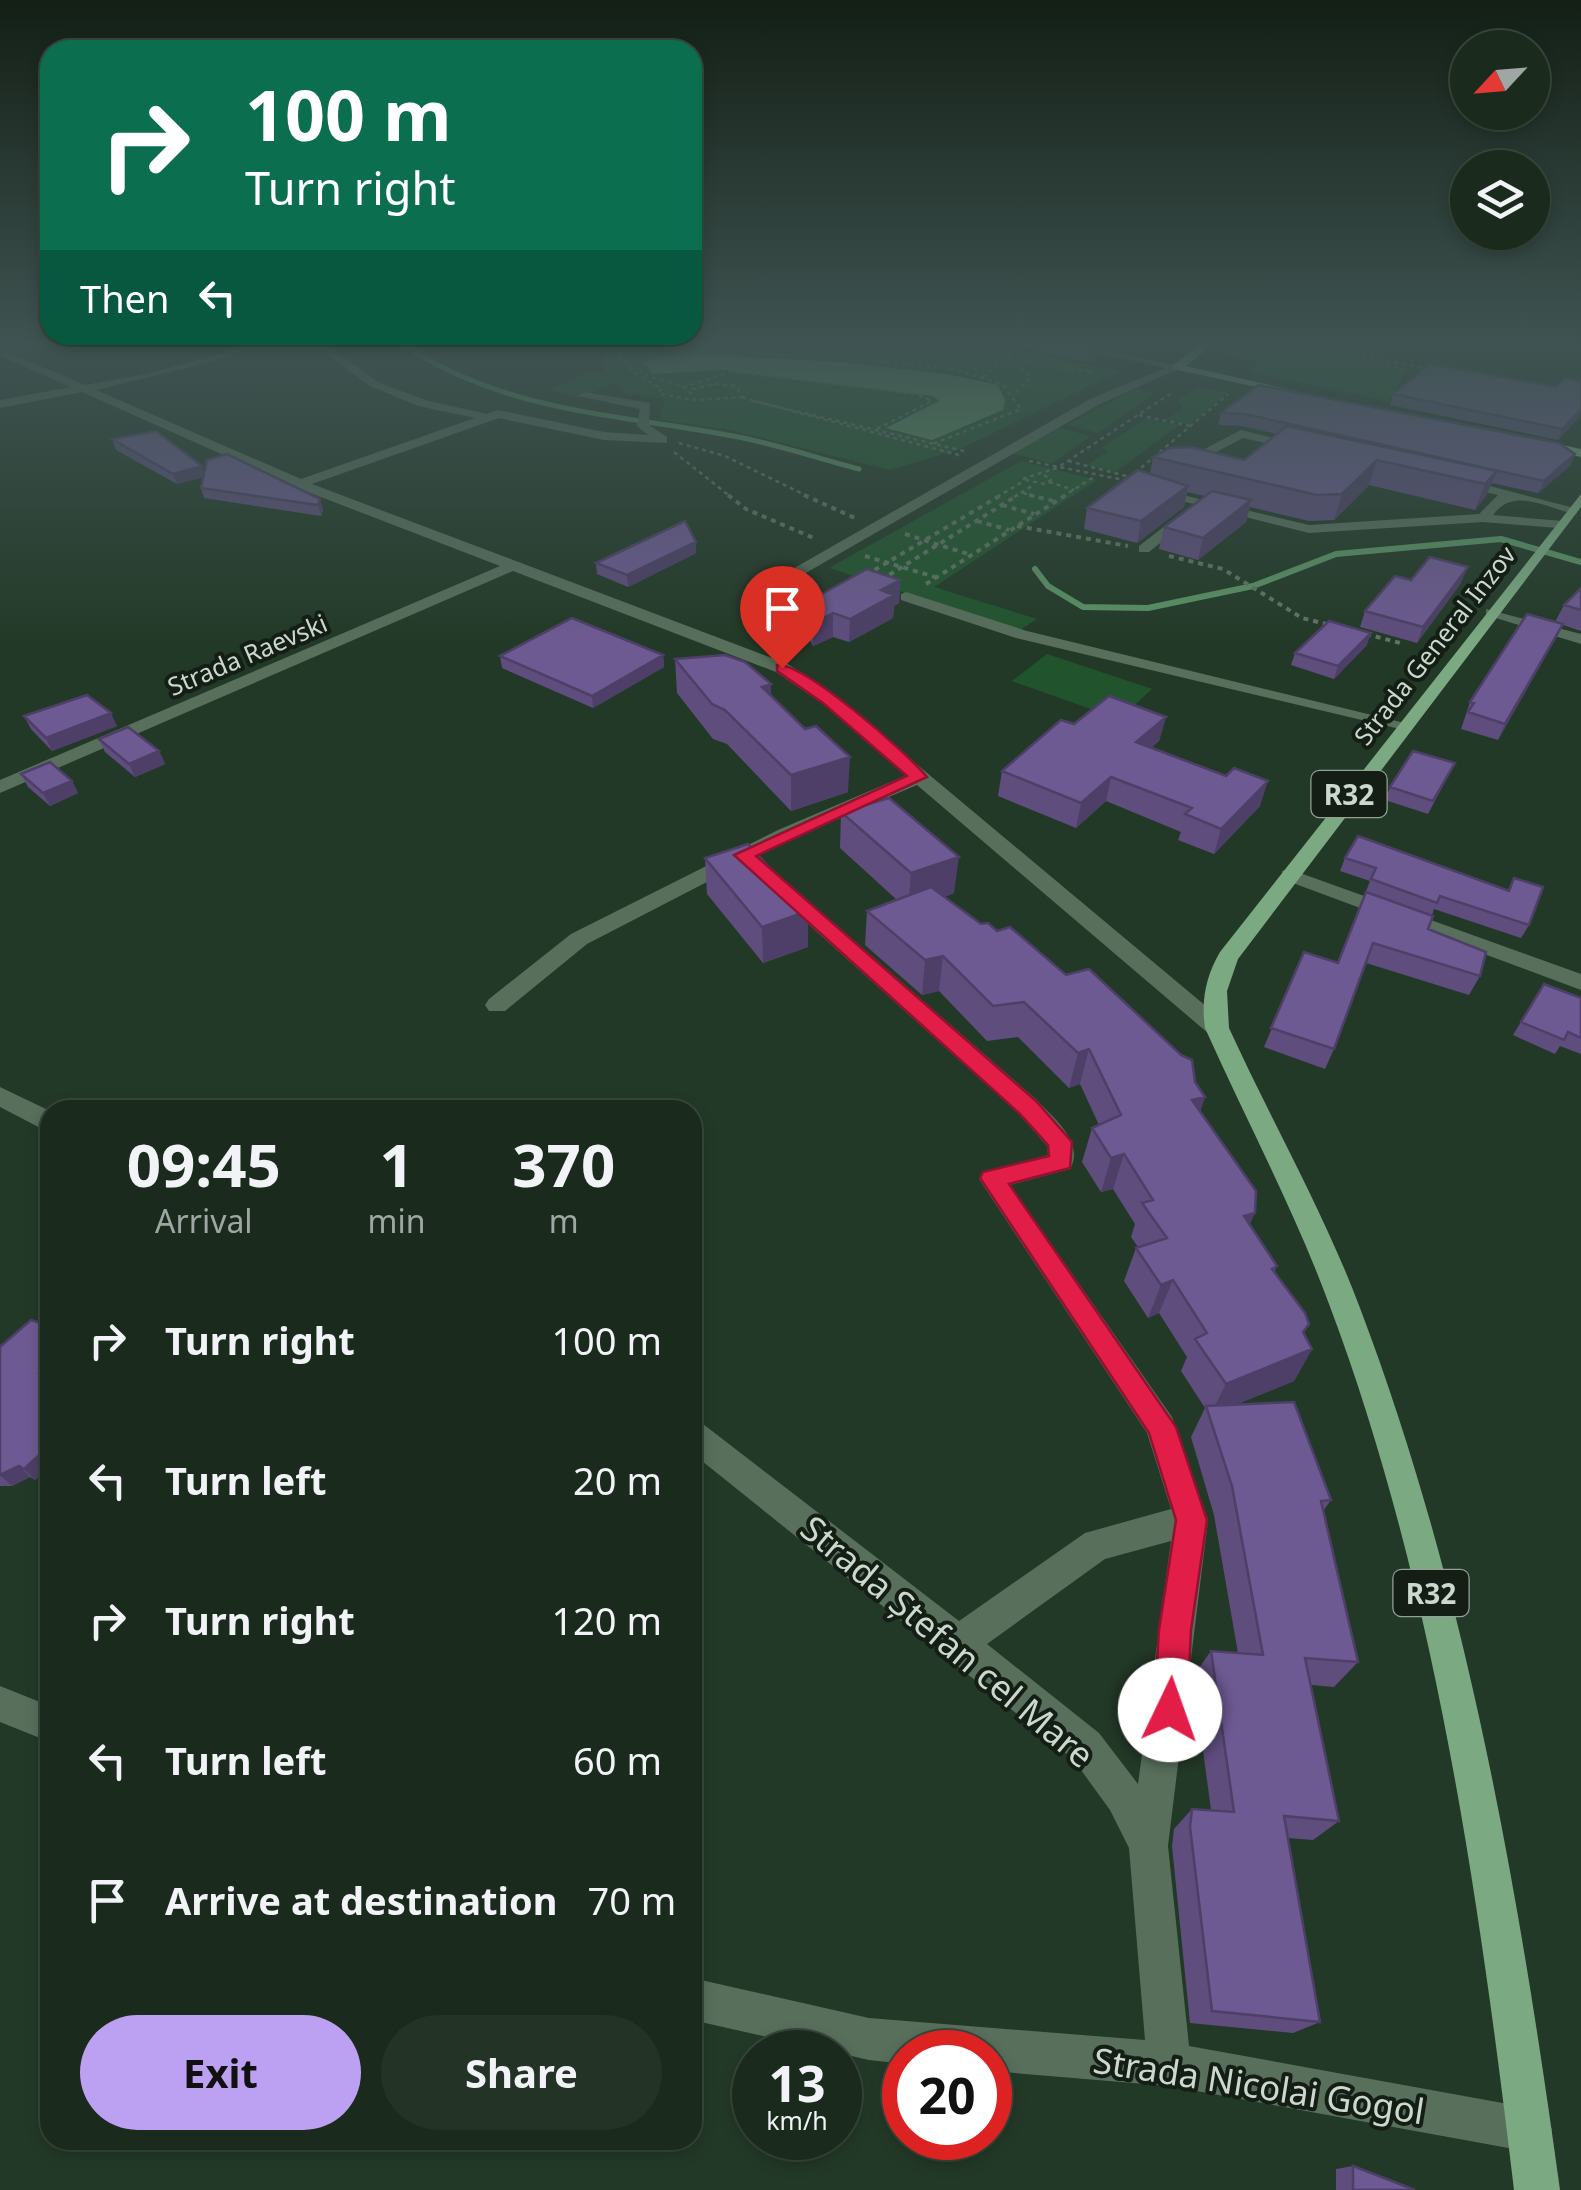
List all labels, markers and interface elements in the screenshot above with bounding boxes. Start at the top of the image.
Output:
north arrow [1450,30,1550,130]
map controls [1450,30,1550,250]
text: 100 m [245,66,452,162]
icon: right [80,80,210,210]
button: layers [1450,150,1550,250]
text: Turn right [245,157,456,218]
icon: left [190,270,245,325]
text: Then [80,272,170,324]
street label: Strada General Inzov [1345,538,1523,752]
pin [740,566,825,669]
icon: arrive [755,581,810,636]
street label: Strada Raevski [162,605,332,703]
road number: R32 [1312,771,1386,817]
text: 09:45 [127,1123,281,1205]
text: 1 [379,1123,414,1205]
text: 370 [512,1123,615,1205]
text: Arrival [155,1199,253,1242]
text: min [368,1199,426,1242]
text: m [549,1199,579,1242]
icon: right [80,1313,135,1368]
text: Turn right [165,1314,355,1366]
text: 100 m [551,1314,662,1366]
icon: left [80,1453,135,1508]
text: Turn left [165,1454,327,1506]
text: 20 m [573,1454,662,1506]
street label: Strada Ștefan cel Mare [792,1504,1104,1778]
road number: R32 [1394,1570,1468,1616]
icon: right [80,1593,135,1648]
text: Turn right [165,1594,355,1646]
text: 120 m [551,1594,662,1646]
position arrow [1118,1658,1222,1762]
icon: left [80,1733,135,1788]
text: Turn left [165,1734,327,1786]
text: 60 m [573,1734,662,1786]
icon: arrive [80,1873,135,1928]
text: Arrive at destination [165,1874,557,1926]
text: 70 m [587,1874,676,1926]
button: Exit [80,2015,361,2130]
button: Share [381,2015,662,2130]
speed limit sign: 20 [882,2030,1012,2160]
street label: Strada Nicolai Gogol [1090,2036,1428,2134]
text: 13 [768,2049,826,2117]
text: km/h [766,2103,828,2137]

